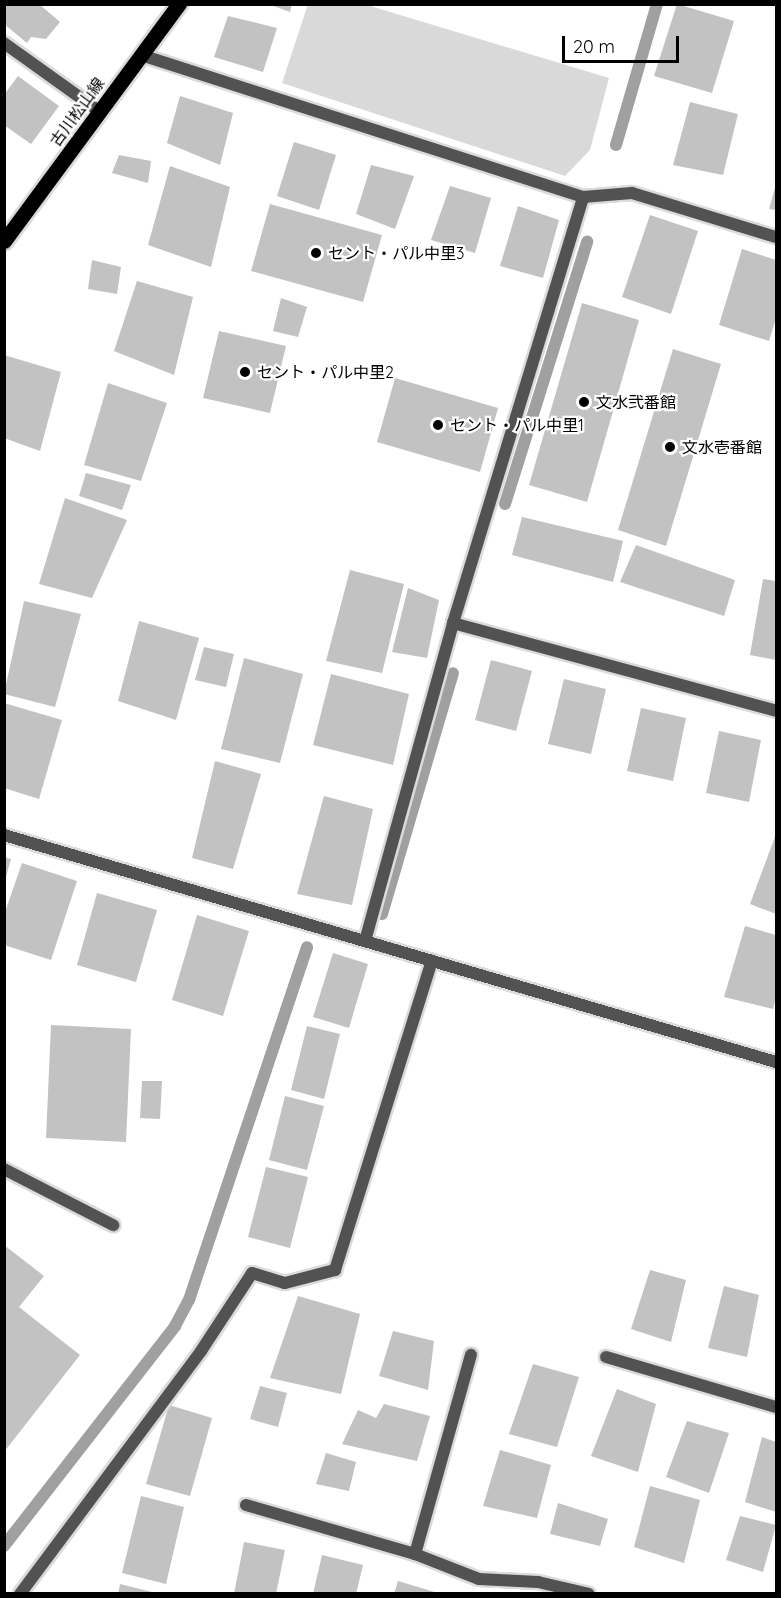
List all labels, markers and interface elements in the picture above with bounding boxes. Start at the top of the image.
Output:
scale bar [565,24,682,62]
text: 20 m [573,35,615,58]
street label: 古川松山線 [46,74,108,150]
place label: セント・パル中里3 [328,243,464,263]
marker: セント・パル中里3 [309,246,323,260]
place label: セント・パル中里2 [257,362,394,382]
marker: セント・パル中里2 [238,365,252,379]
place label: 文水弐番館 [596,392,676,412]
marker: 文水弐番館 [577,395,591,409]
place label: セント・パル中里1 [450,415,584,435]
marker: セント・パル中里1 [431,418,445,432]
place label: 文水壱番館 [682,437,762,457]
marker: 文水壱番館 [663,440,677,454]

